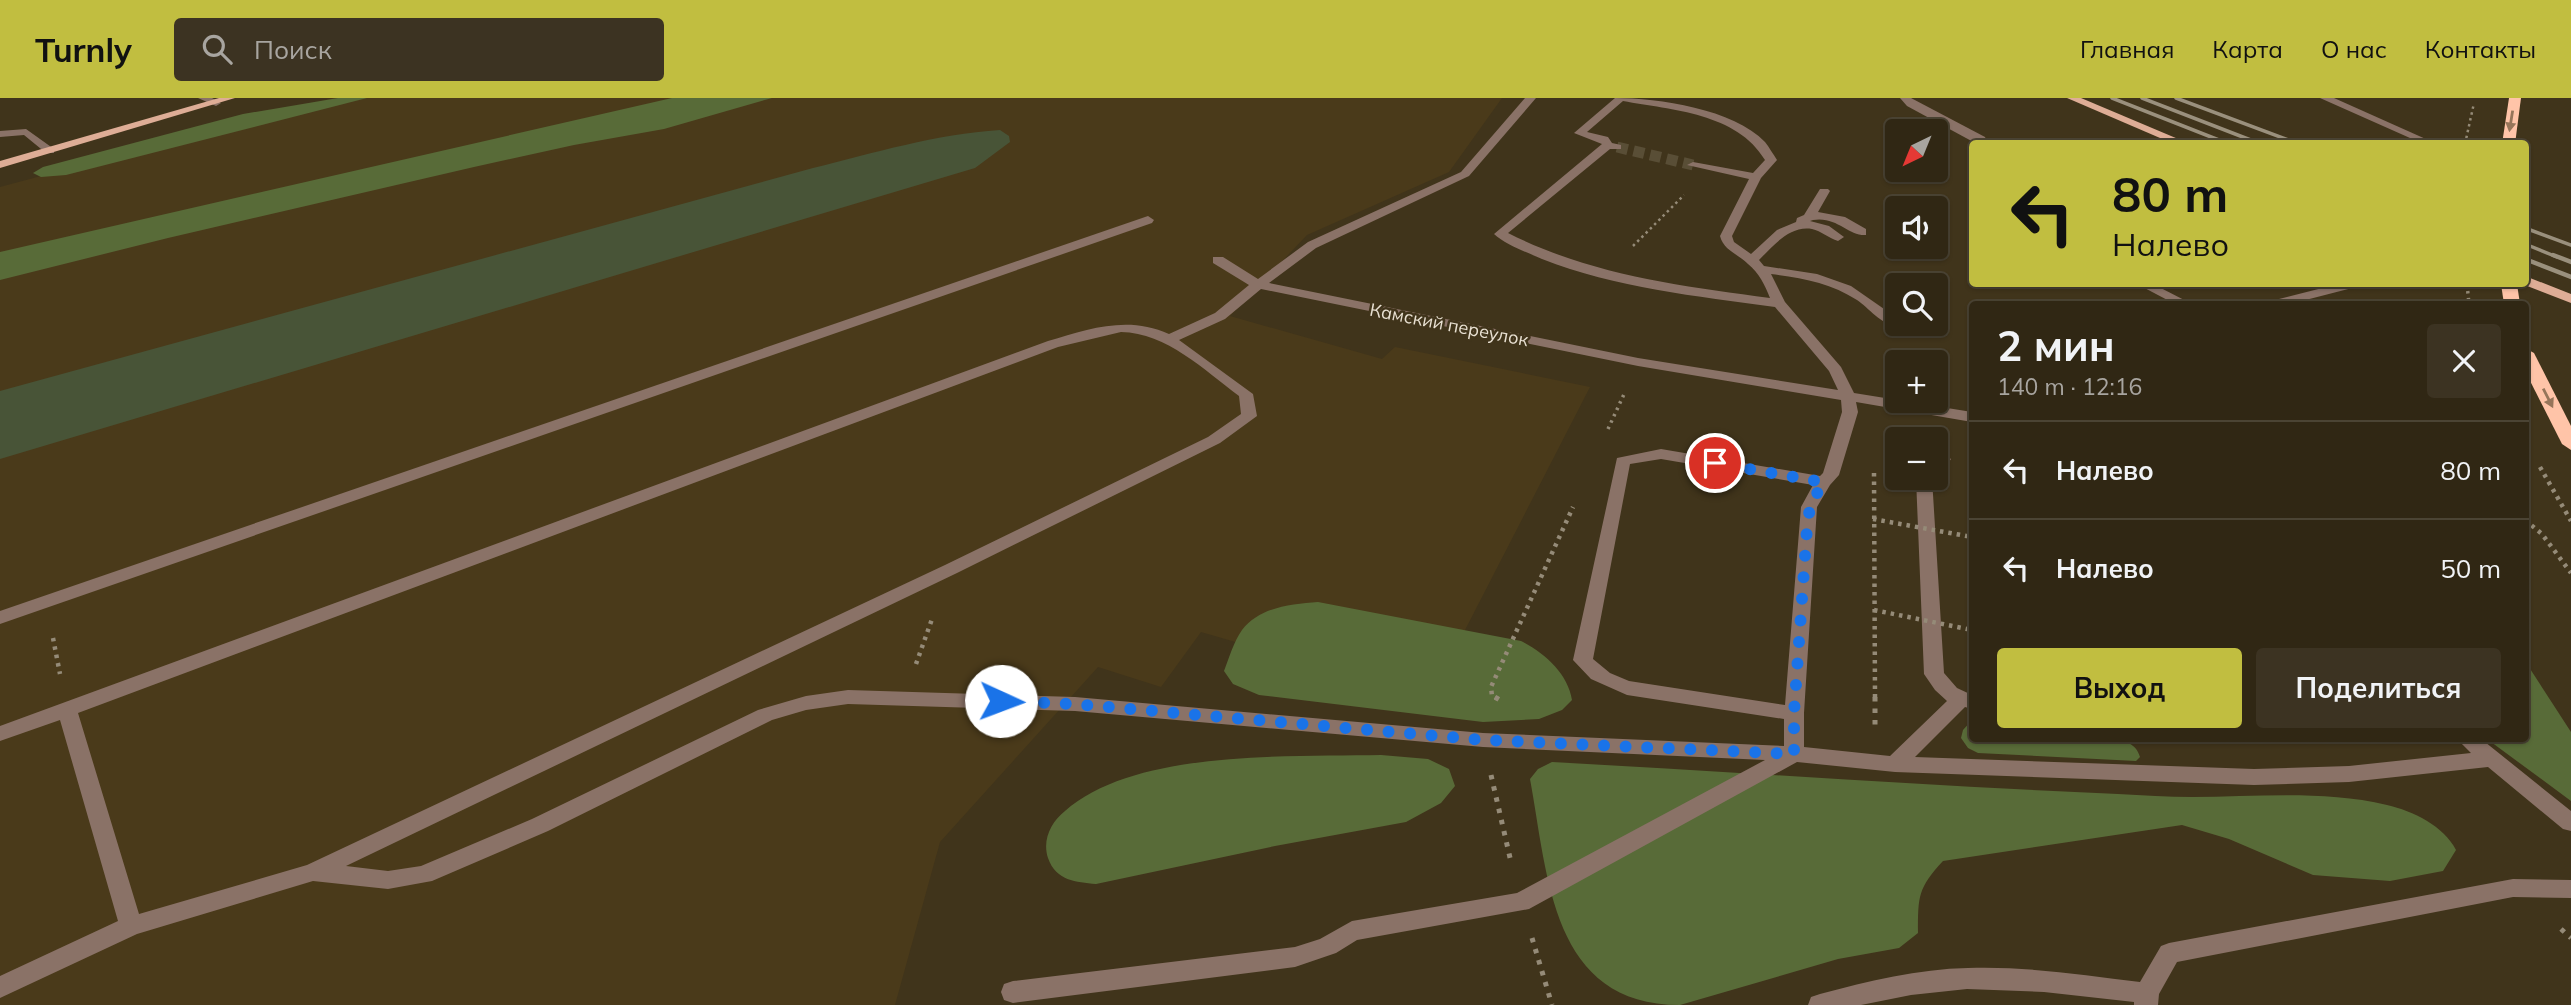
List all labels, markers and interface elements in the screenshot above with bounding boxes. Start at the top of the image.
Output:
search box [174,18,664,81]
text: Turnly [35,29,132,70]
icon: search [198,30,236,68]
text: Поиск [254,33,332,66]
text: Главная [2080,34,2174,64]
text: Карта [2212,34,2283,64]
text: О нас [2321,34,2387,64]
text: Контакты [2425,34,2536,64]
one-way arrow [2505,110,2516,132]
north arrow [1885,119,1948,182]
map controls [1885,119,1948,490]
text: 80 m [2112,163,2228,224]
icon: left [1997,168,2088,259]
button: sound [1885,196,1948,259]
text: Налево [2112,224,2229,264]
button: search [1885,273,1948,336]
street label: Камский переулок [1368,298,1531,351]
text: 2 мин [1997,319,2115,372]
button: close [2427,324,2501,398]
button: + [1885,350,1948,413]
text: 140 m · 12:16 [1997,372,2142,401]
one-way arrow [2543,388,2554,408]
button: − [1885,427,1948,490]
pin [1685,433,1745,493]
icon: arrive [1696,444,1734,482]
icon: left [1997,451,2035,489]
text: Налево [2056,454,2154,487]
text: 80 m [2440,454,2501,487]
icon: left [1997,549,2035,587]
text: Налево [2056,552,2154,585]
text: 50 m [2440,552,2501,585]
button: Выход [1997,648,2242,728]
button: Поделиться [2256,648,2501,728]
position arrow [964,664,1038,738]

